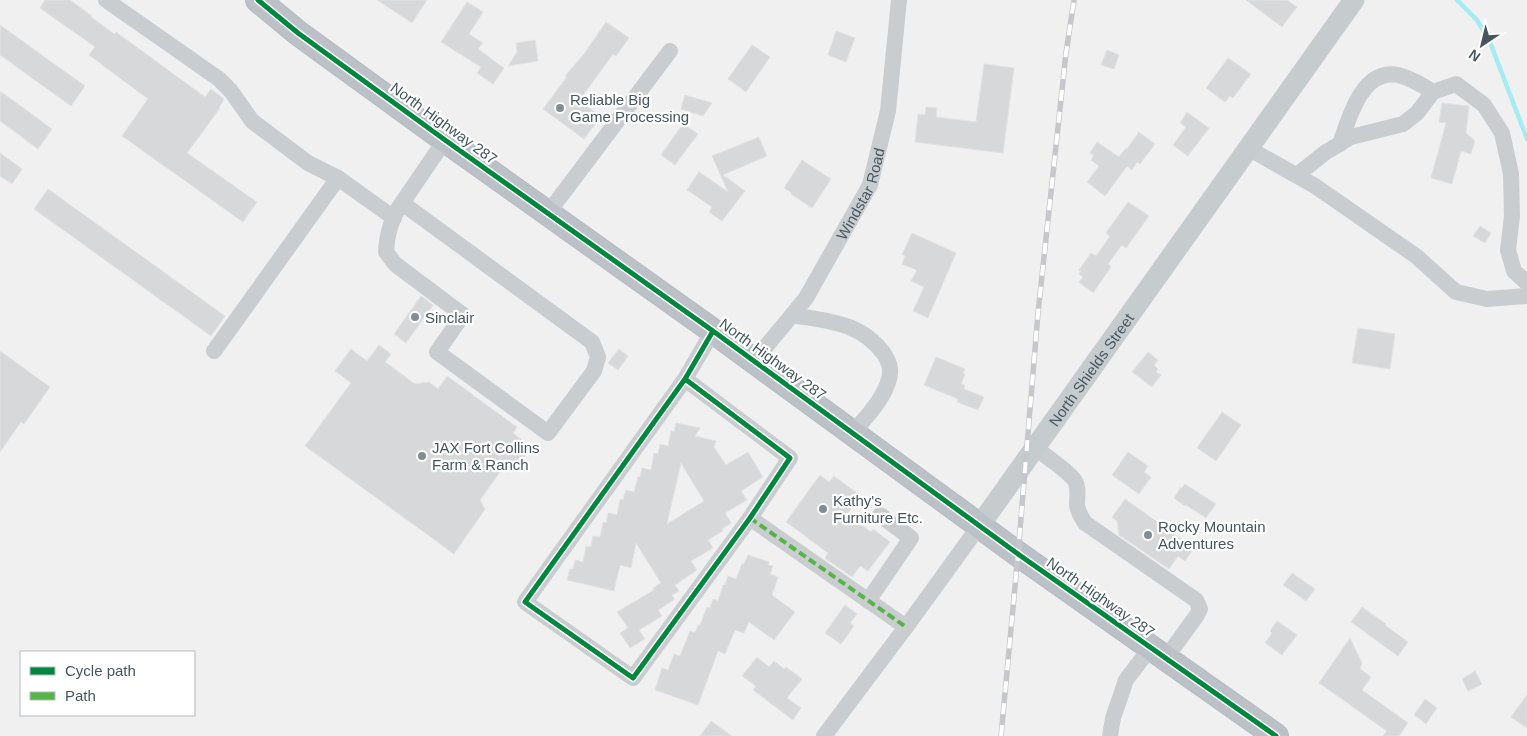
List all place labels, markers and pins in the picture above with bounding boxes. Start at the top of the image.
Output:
place label: Reliable Big Game Processing [570,91,689,125]
marker: Reliable Big Game Processing [554,102,566,114]
place label: Sinclair [425,309,474,326]
marker: Sinclair [409,311,421,323]
place label: JAX Fort Collins Farm & Ranch [432,439,540,473]
marker: JAX Fort Collins Farm & Ranch [416,450,428,462]
place label: Kathy's Furniture Etc. [833,492,923,526]
marker: Kathy's Furniture Etc. [817,503,829,515]
place label: Rocky Mountain Adventures [1158,518,1266,552]
marker: Rocky Mountain Adventures [1142,529,1154,541]

